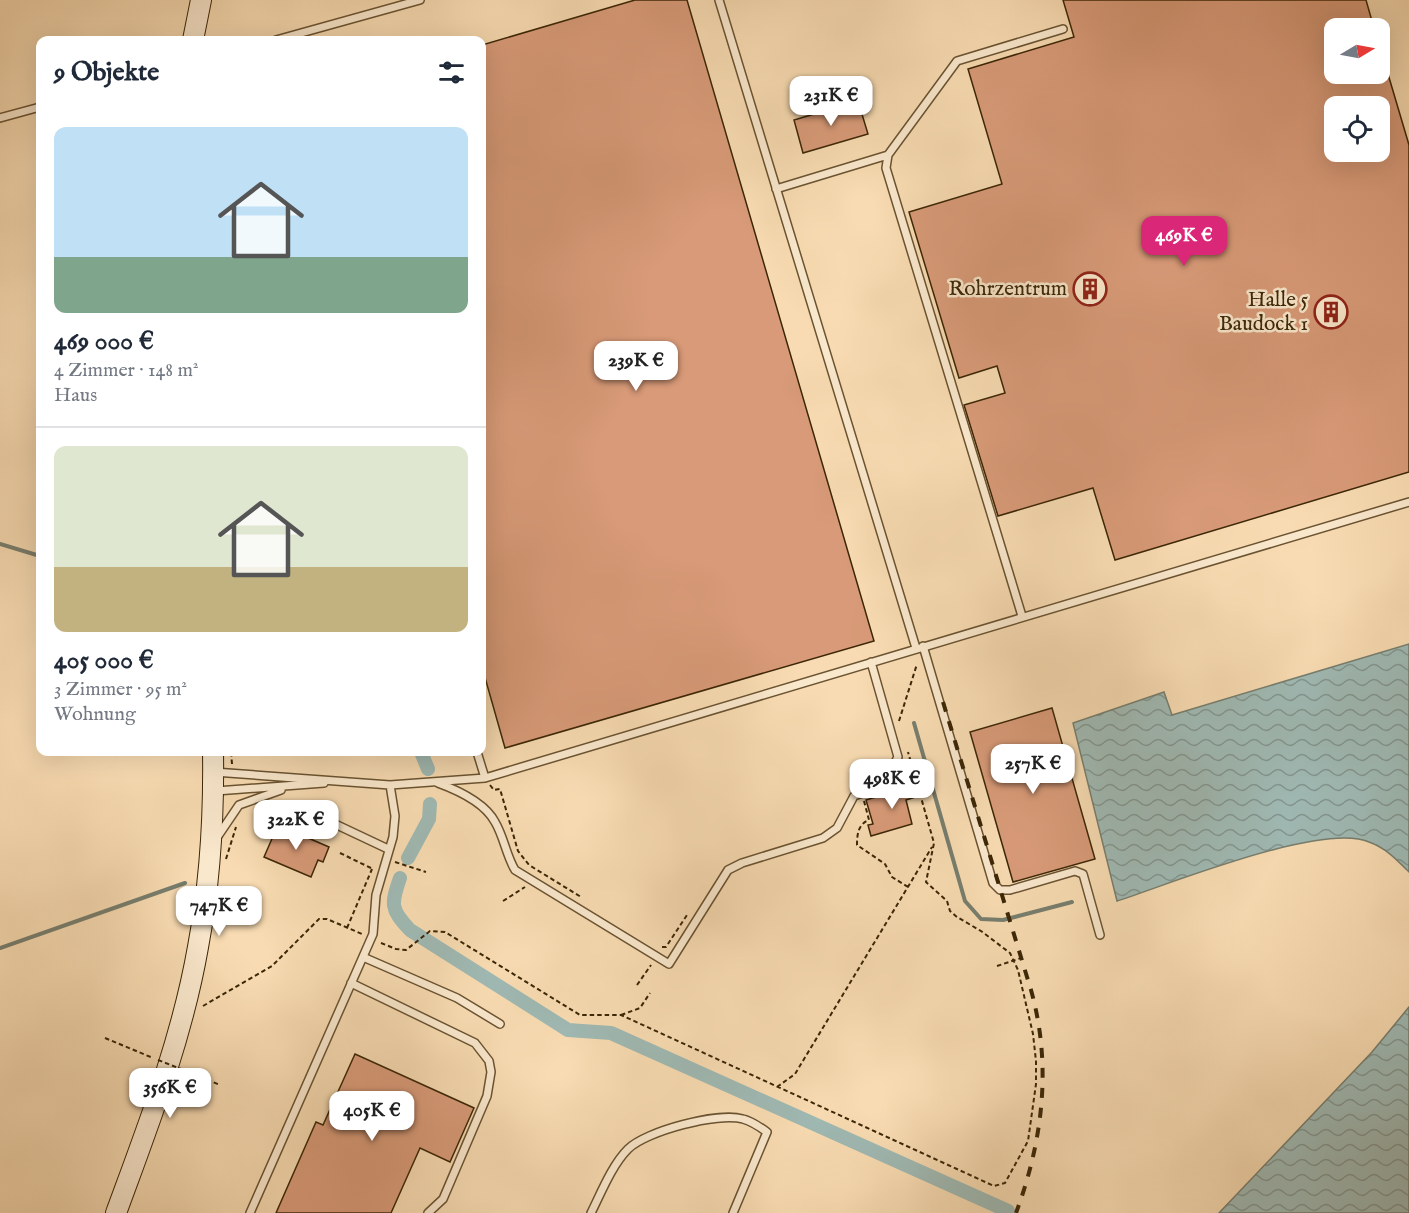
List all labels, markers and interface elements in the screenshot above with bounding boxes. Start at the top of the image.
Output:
north arrow [1324,18,1390,84]
map controls [1324,18,1390,162]
text: 9 Objekte [54,56,159,89]
icon: filters [435,56,468,89]
pin: 231K € [782,76,880,127]
text: 231K € [804,83,858,108]
button: locate [1324,96,1390,162]
icon: home [207,166,315,274]
pin: 469K € [1135,216,1233,267]
text: 469K € [1155,223,1213,248]
building icon: Rohrzentrum [1072,271,1108,307]
place label: Rohrzentrum [949,276,1067,303]
place label: Halle 5 Baudock 1 [1219,287,1308,338]
building icon: Halle 5 Baudock 1 [1313,294,1349,330]
text: 469 000 € [54,325,154,358]
pin: 239K € [587,341,685,392]
text: 239K € [608,348,664,373]
text: 4 Zimmer · 148 m² [54,358,199,383]
text: Haus [54,383,97,408]
icon: home [207,485,315,593]
text: 405 000 € [54,644,154,677]
text: 3 Zimmer · 95 m² [54,677,187,702]
text: Wohnung [54,702,136,727]
pin: 257K € [984,744,1082,795]
text: 257K € [1005,751,1061,776]
pin: 498K € [843,759,941,810]
text: 498K € [864,766,920,791]
pin: 322K € [247,800,345,851]
text: 322K € [268,807,324,832]
pin: 747K € [170,886,268,937]
text: 747K € [190,893,248,918]
pin: 356K € [121,1068,219,1119]
text: 356K € [143,1075,197,1100]
pin: 405K € [323,1091,421,1142]
text: 405K € [343,1098,401,1123]

